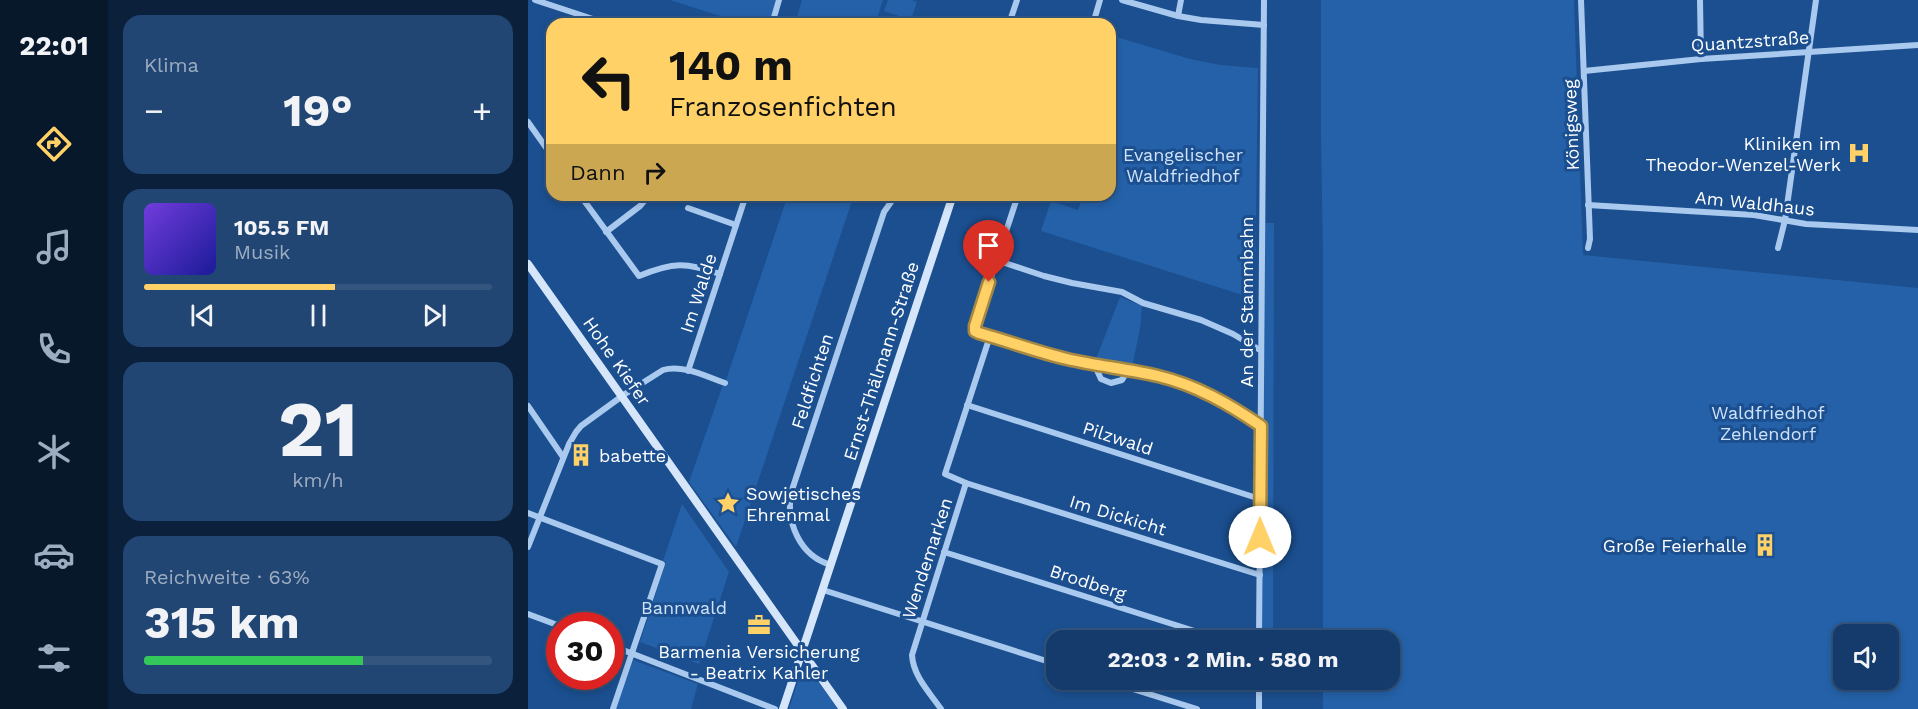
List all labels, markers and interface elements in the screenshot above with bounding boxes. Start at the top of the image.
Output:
street label: Quantzstraße [1690,26,1810,56]
text: 22:01 [19,30,89,62]
text: 140 m [669,41,793,90]
icon: left [570,42,648,120]
text: Klima [144,53,199,77]
street label: Königsweg [1559,79,1583,171]
text: 19° [283,84,353,137]
text: − [144,91,164,130]
text: + [472,91,492,130]
text: Franzosenfichten [669,91,897,123]
icon: directions [33,123,75,165]
place label: Kliniken im Theodor-Wenzel-Werk [1645,133,1841,175]
hospital icon: Kliniken im Theodor-Wenzel-Werk [1846,140,1872,166]
park label: Evangelischer Waldfriedhof [1123,144,1243,186]
icon: right [638,156,671,189]
text: Dann [570,160,626,185]
street label: Am Waldhaus [1694,186,1816,220]
text: 105.5 FM [234,215,329,240]
street label: An der Stammbahn [1236,216,1257,388]
pin [963,220,1014,282]
icon: music [33,226,75,268]
icon: arrive [972,229,1005,262]
text: Musik [234,240,290,264]
street label: Im Walde [675,251,721,335]
street label: Ernst-Thälmann-Straße [839,259,923,463]
icon: previous [186,299,219,332]
icon: pause [302,299,335,332]
icon: next [418,299,451,332]
street label: Hohe Kiefer [579,313,655,409]
icon: phone [33,328,75,370]
street label: Feldfichten [787,331,837,431]
text: 21 [278,383,358,475]
park label: Waldfriedhof Zehlendorf [1711,402,1825,444]
street label: Pilzwald [1080,417,1156,459]
icon: climate [33,431,75,473]
building icon: babette [568,442,594,468]
place label: babette [599,445,666,466]
text: km/h [292,468,344,492]
place label: Sowjetisches Ehrenmal [746,483,861,525]
place icon: Sowjetisches Ehrenmal [715,490,741,516]
street label: Im Dickicht [1067,490,1169,540]
street label: Wendemarken [898,495,956,621]
position arrow [1228,505,1292,569]
building icon: Große Feierhalle [1752,532,1778,558]
icon: car [33,534,75,576]
place label: Große Feierhalle [1603,535,1747,556]
street label: Brodberg [1047,560,1129,604]
text: Reichweite · 63% [144,565,310,589]
text: 315 km [144,596,300,649]
park label: Bannwald [641,597,727,618]
speed limit sign: 30 [546,612,624,690]
office icon: Barmenia Versicherung - Beatrix Kahler [746,612,772,638]
map controls [1833,624,1899,690]
button: sound [1833,624,1899,690]
icon: filters [33,637,75,679]
place label: Barmenia Versicherung - Beatrix Kahler [658,641,860,683]
text: 22:03 · 2 Min. · 580 m [1108,647,1338,672]

